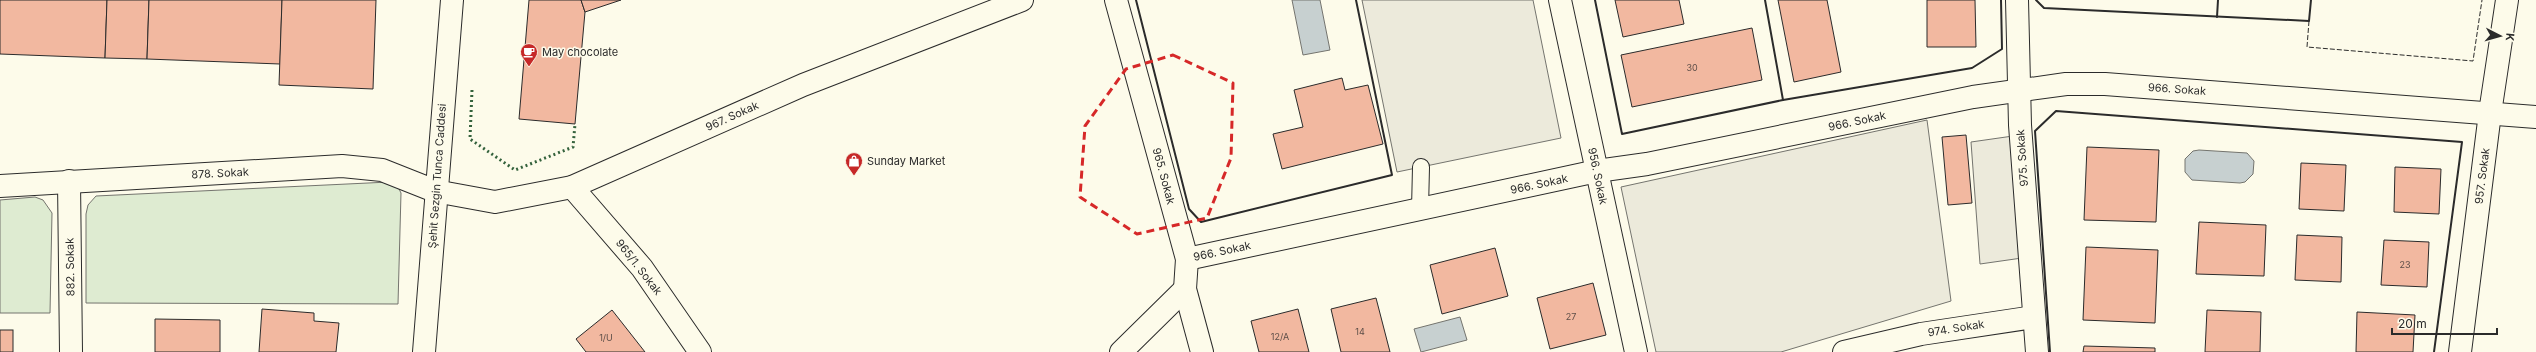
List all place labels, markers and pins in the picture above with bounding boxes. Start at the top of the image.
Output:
cafe icon: May chocolate [519,42,539,67]
place label: May chocolate [542,45,618,59]
shop icon: Sunday Market [844,151,864,176]
place label: Sunday Market [867,154,946,168]

